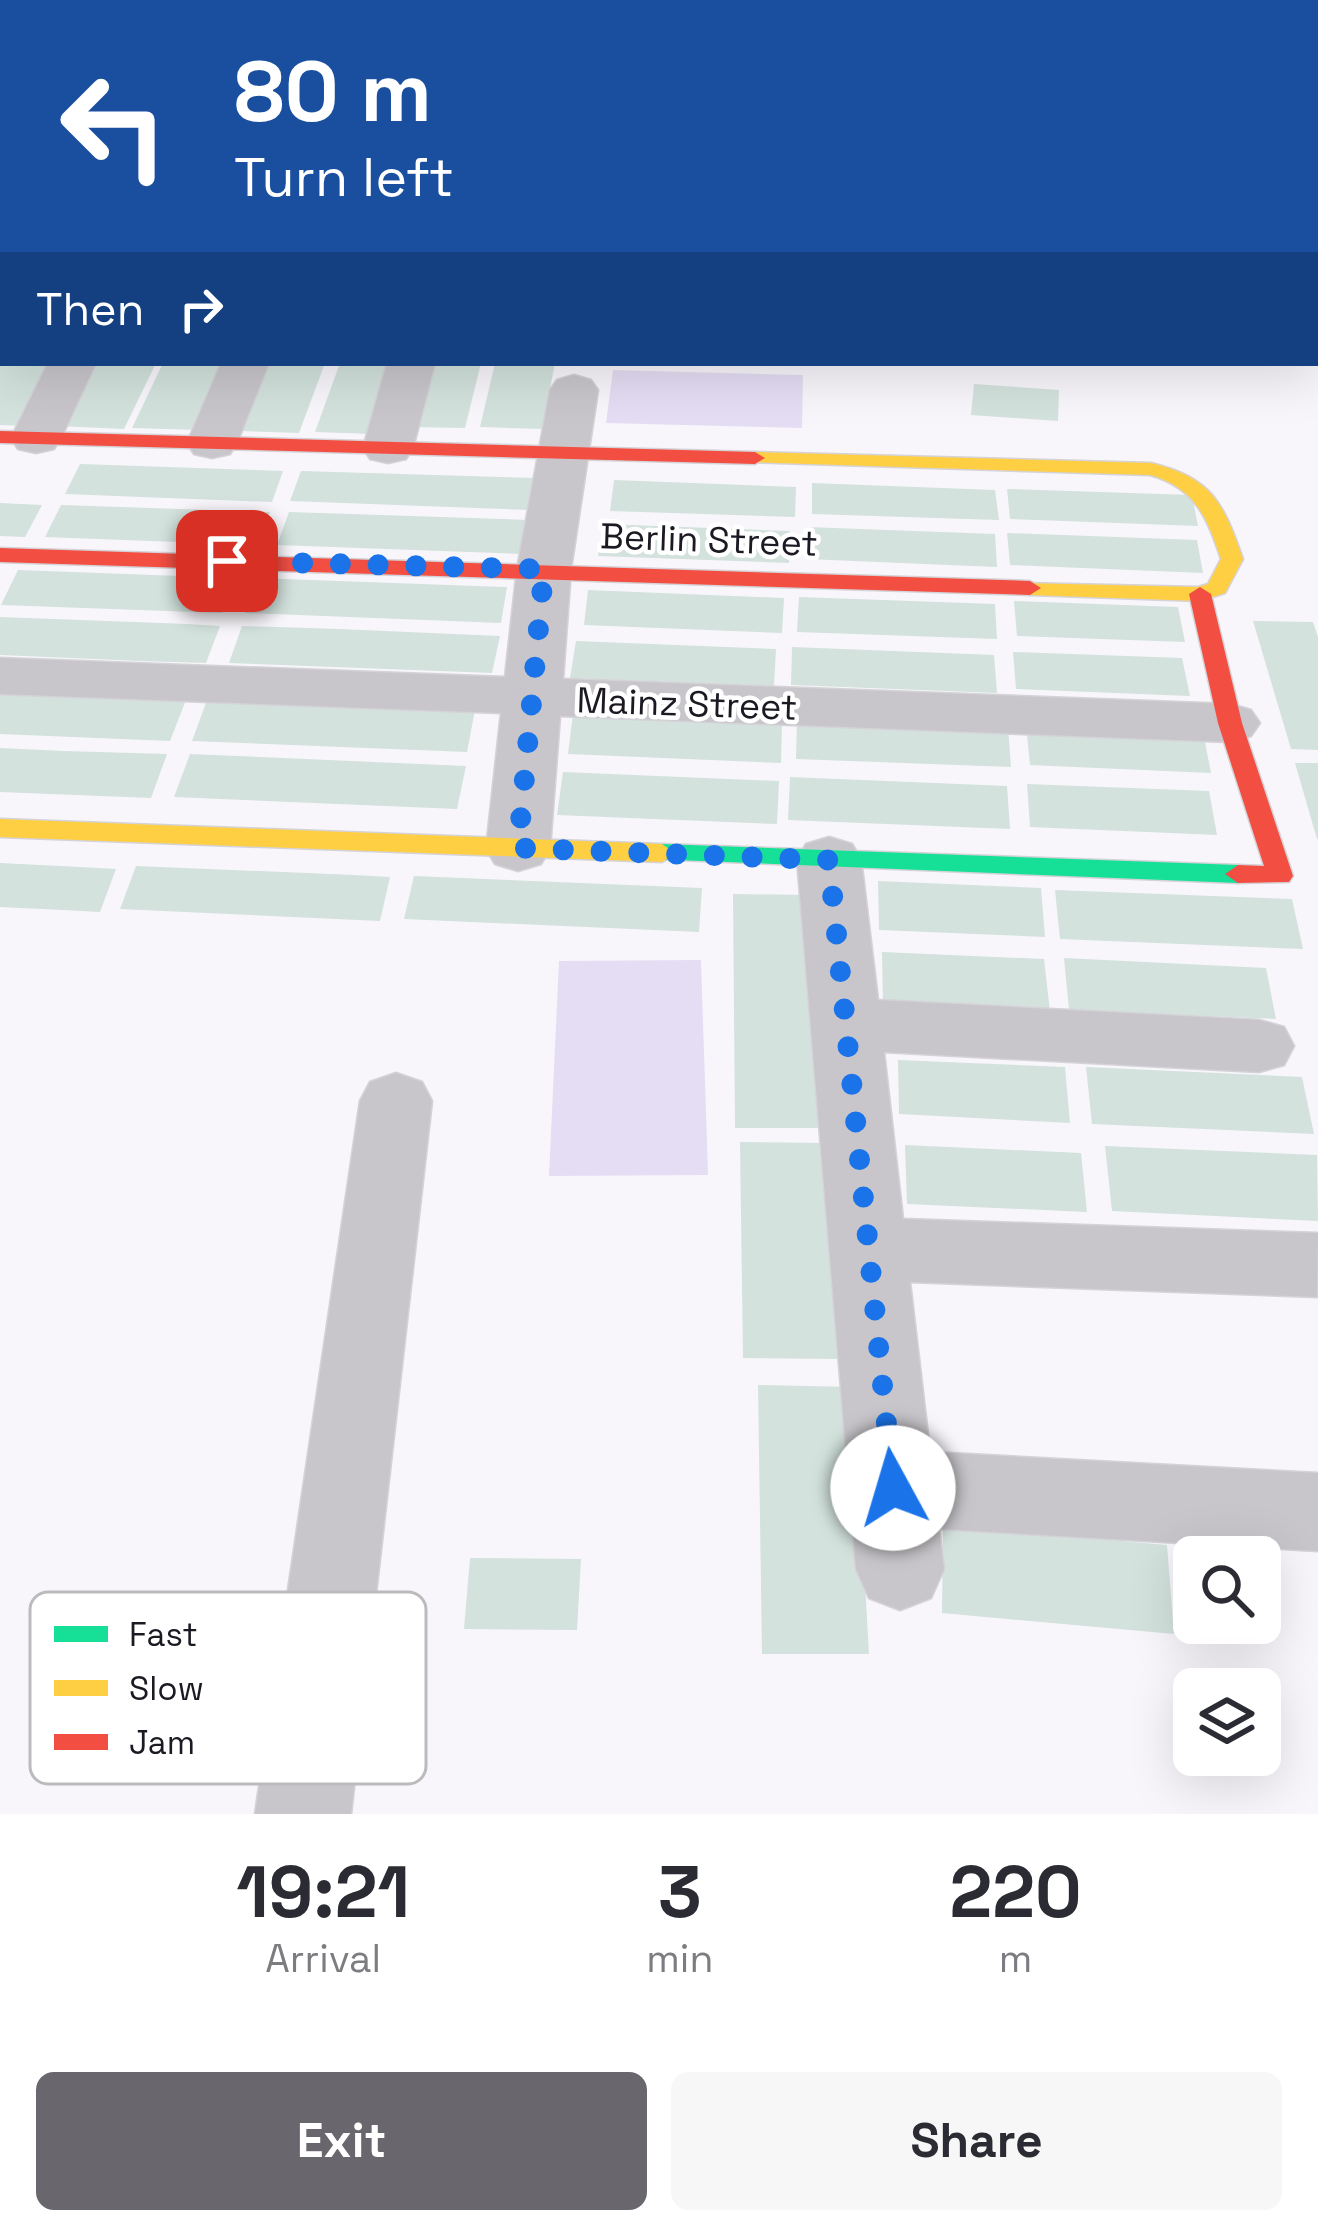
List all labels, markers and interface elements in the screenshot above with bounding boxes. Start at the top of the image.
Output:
text: 80 m [234,38,432,146]
icon: left [36,48,192,204]
text: Turn left [234,143,454,212]
icon: right [168,276,234,342]
text: Then [36,281,144,338]
pin [176,510,278,612]
street label: Berlin Street [599,513,819,567]
icon: arrive [194,528,260,594]
street label: Mainz Street [576,677,798,731]
position arrow [830,1425,956,1551]
map controls [1173,1536,1281,1776]
button: search [1173,1536,1281,1644]
legend [30,1592,426,1784]
text: Fast [129,1614,198,1656]
text: Slow [129,1668,204,1710]
button: layers [1173,1668,1281,1776]
text: Jam [129,1722,195,1764]
text: 19:21 [236,1846,410,1938]
text: 3 [658,1846,702,1938]
text: 220 [950,1846,1082,1938]
text: Arrival [265,1934,381,1983]
text: min [646,1934,713,1983]
text: m [999,1934,1032,1983]
button: Exit [36,2072,647,2210]
button: Share [671,2072,1282,2210]

